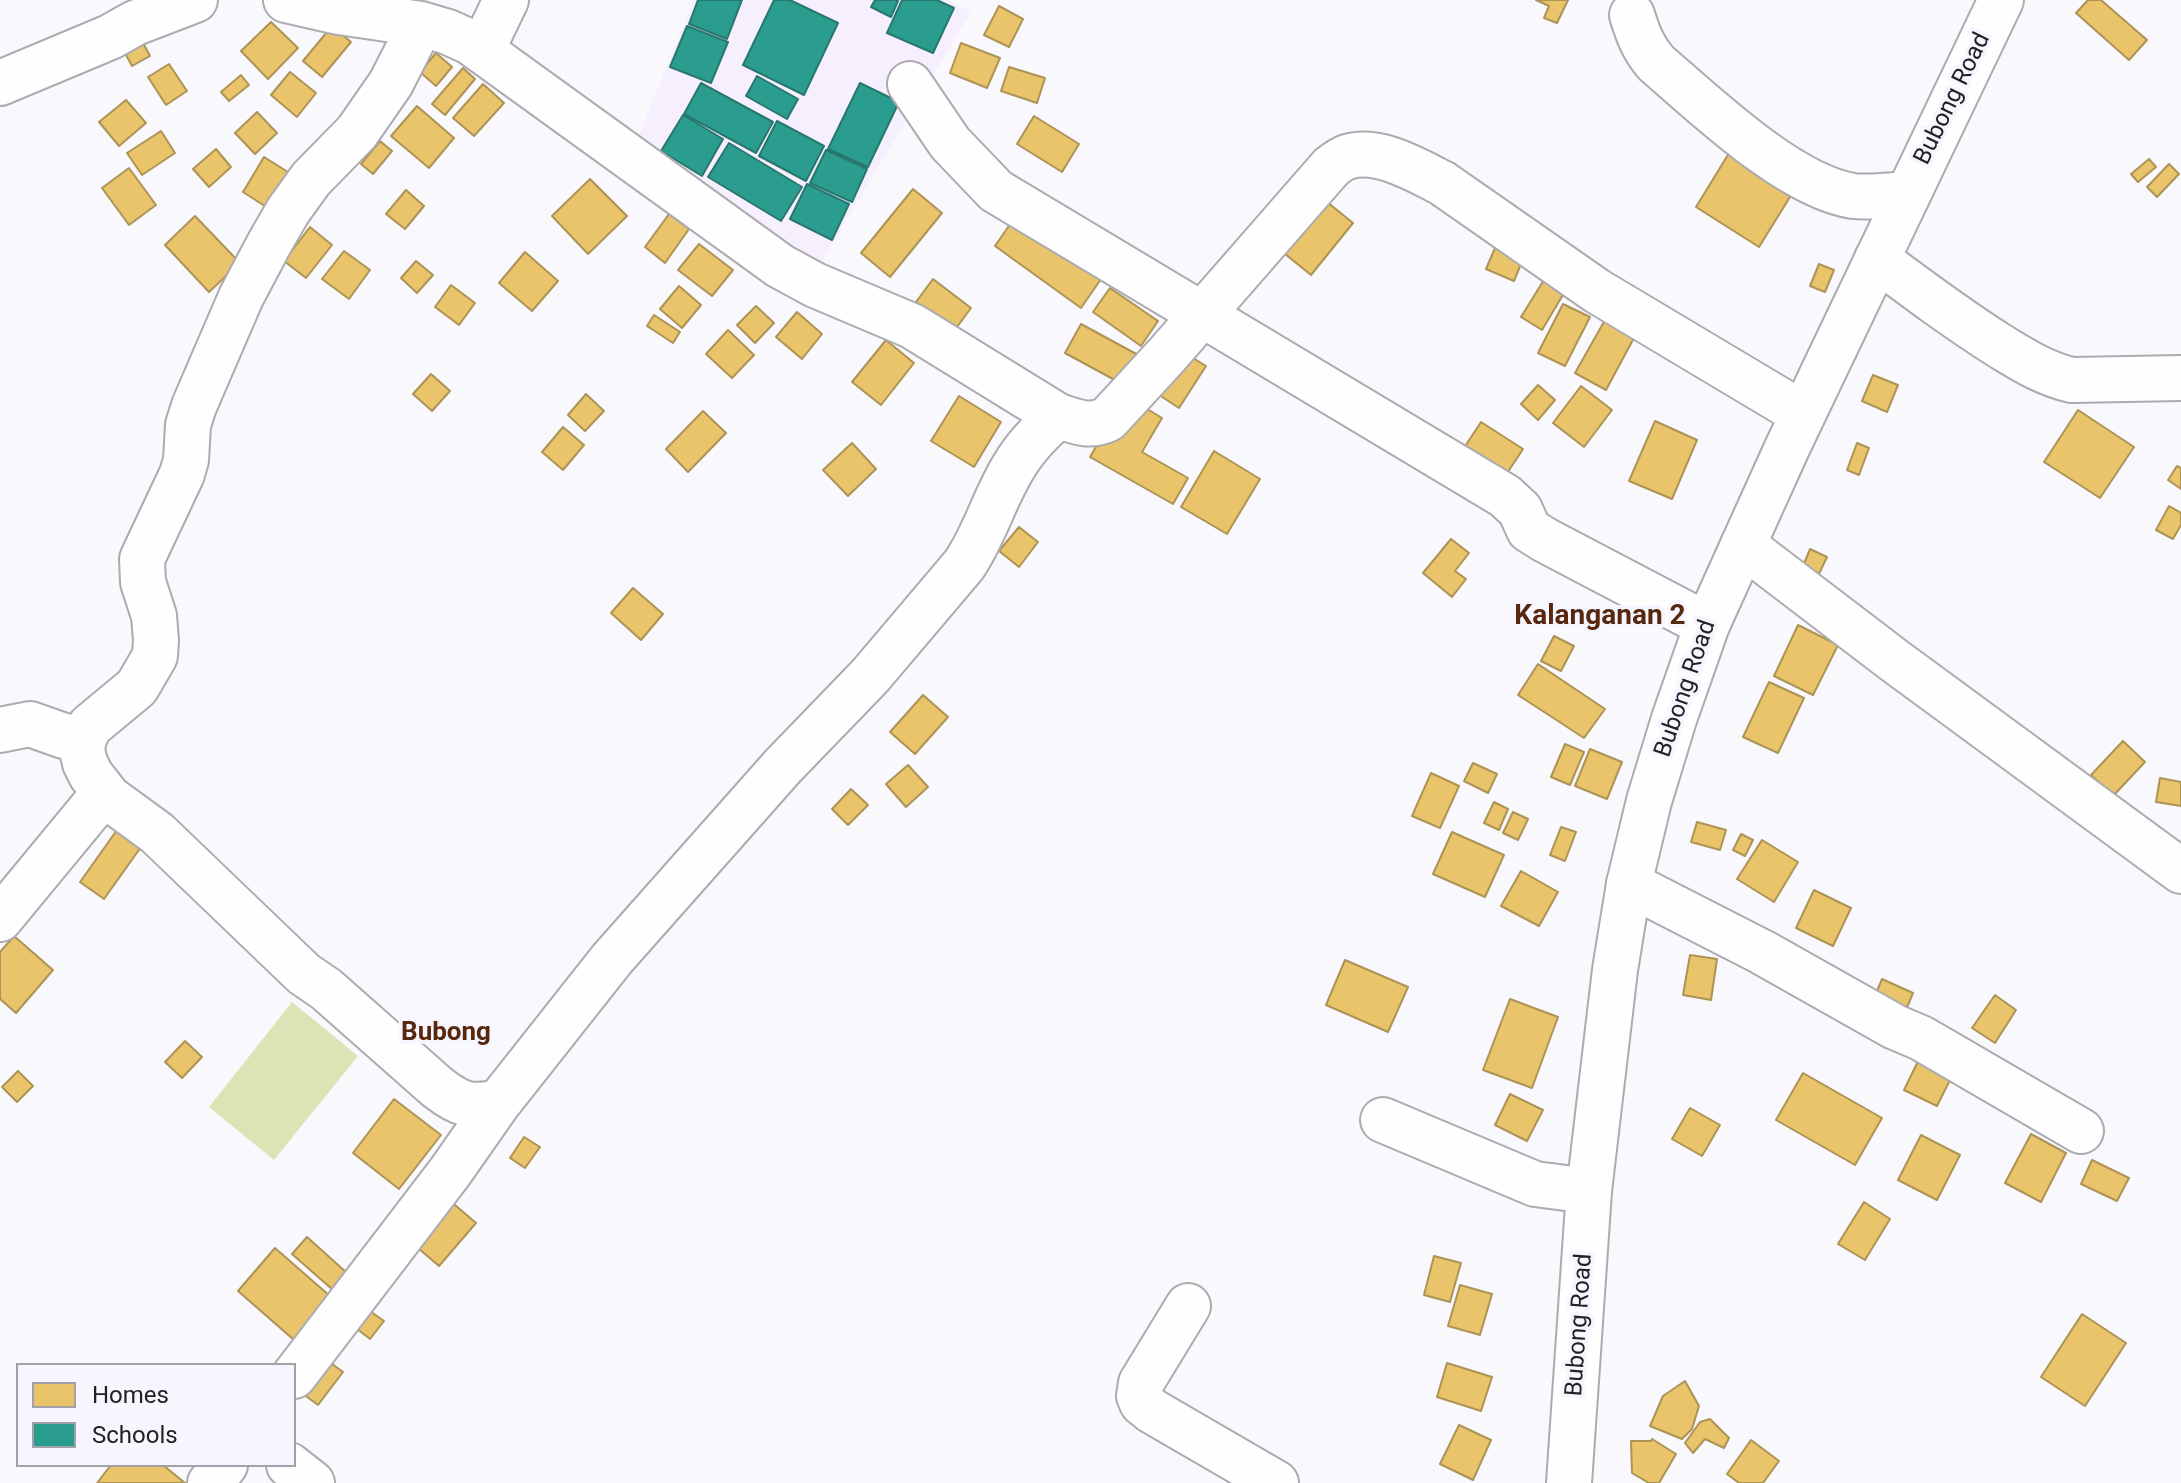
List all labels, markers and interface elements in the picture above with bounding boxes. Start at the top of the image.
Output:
street label: Bubong Road [1909,28,1997,170]
district label: Kalanganan 2 [1514,600,1686,634]
street label: Bubong Road [1649,617,1723,761]
district label: Bubong [401,1017,491,1049]
street label: Bubong Road [1561,1253,1599,1397]
legend [16,1363,296,1467]
text: Homes [92,1381,169,1409]
text: Schools [92,1421,178,1449]

